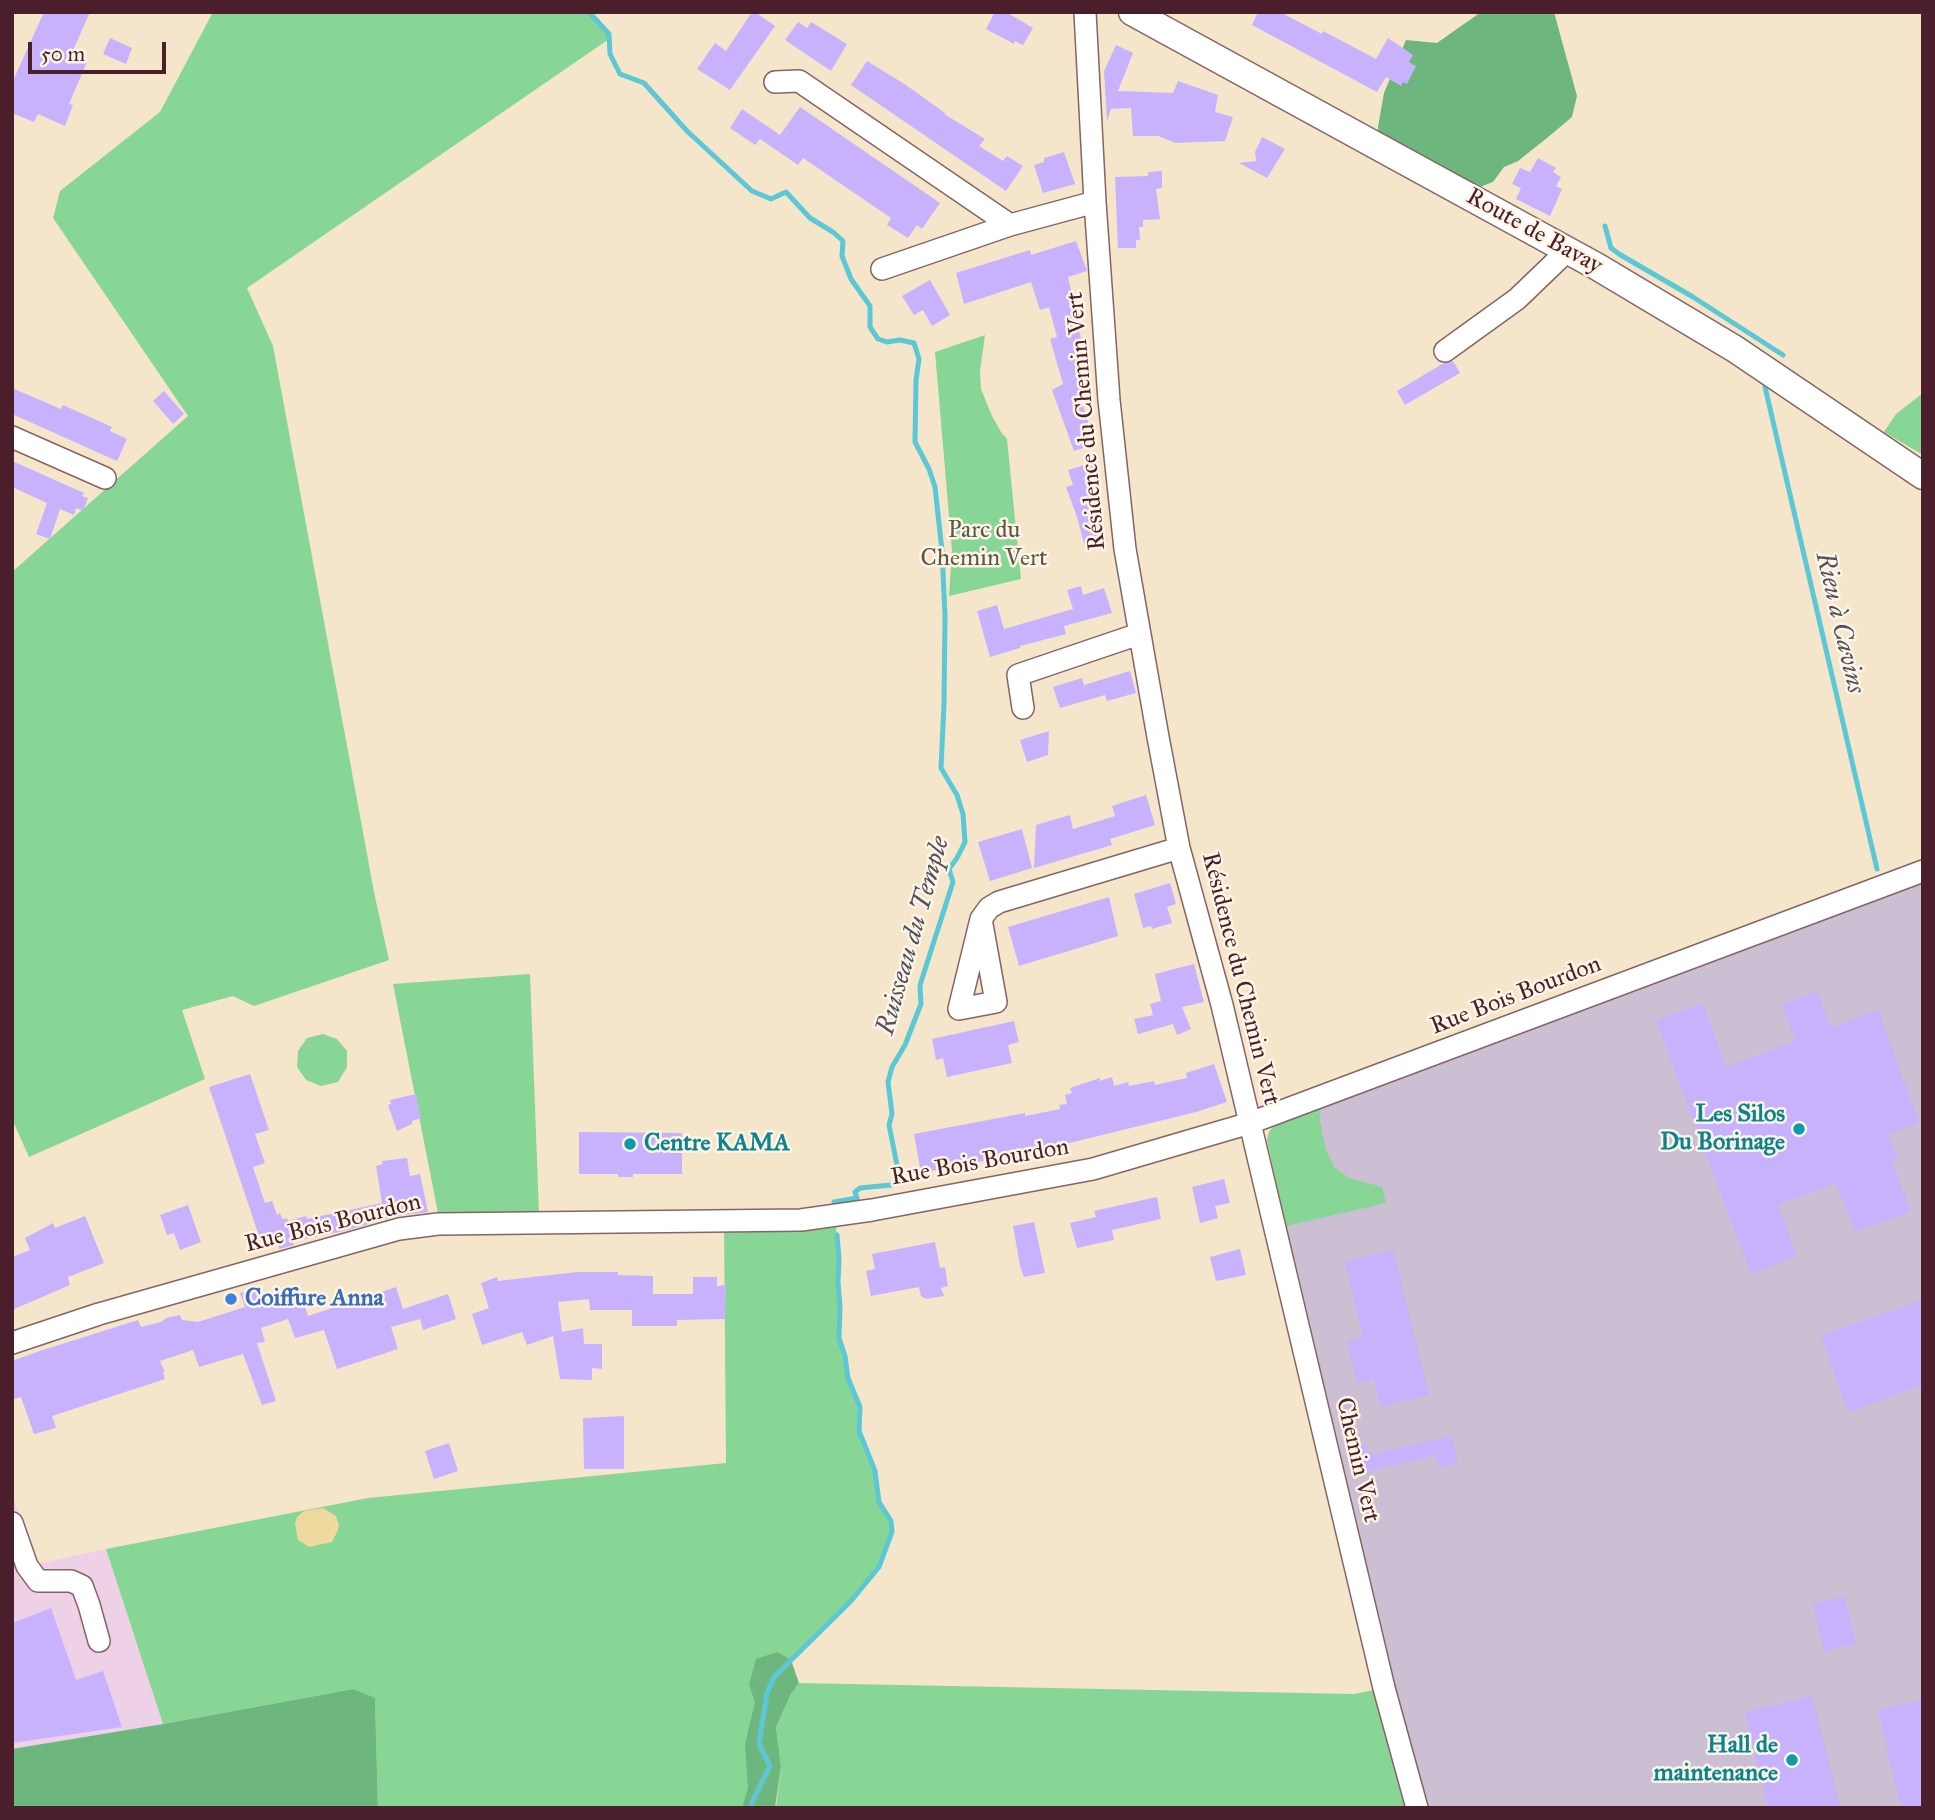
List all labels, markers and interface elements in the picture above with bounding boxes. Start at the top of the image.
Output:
scale bar [32,28,170,72]
text: 50 m [41,41,85,67]
street label: Route de Bavay [1461,183,1607,281]
street label: Résidence du Chemin Vert [1061,291,1113,551]
park label: Parc du Chemin Vert [920,517,1048,573]
water label: Rieu à Cavins [1808,549,1870,697]
water label: Ruisseau du Temple [871,833,957,1039]
street label: Résidence du Chemin Vert [1195,850,1285,1108]
street label: Rue Bois Bourdon [1427,950,1605,1042]
place label: Les Silos Du Borinage [1660,1101,1785,1157]
marker: Les Silos Du Borinage [1791,1121,1807,1137]
place label: Centre KAMA [644,1130,790,1158]
street label: Rue Bois Bourdon [889,1133,1071,1193]
marker: Centre KAMA [622,1136,638,1152]
street label: Rue Bois Bourdon [242,1188,424,1260]
place label: Coiffure Anna [245,1285,384,1313]
marker: Coiffure Anna [223,1291,239,1307]
street label: Chemin Vert [1329,1395,1385,1525]
place label: Hall de maintenance [1654,1732,1778,1788]
marker: Hall de maintenance [1784,1752,1800,1768]

